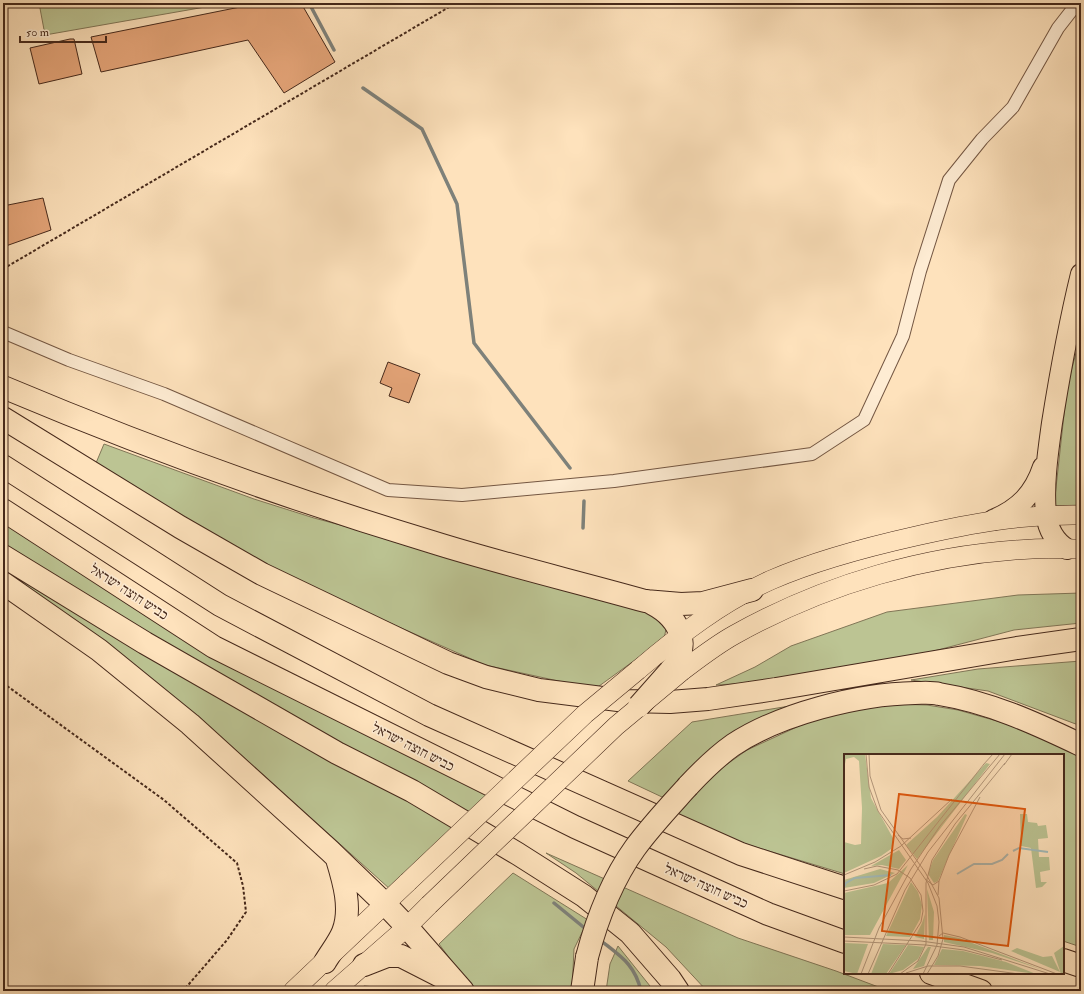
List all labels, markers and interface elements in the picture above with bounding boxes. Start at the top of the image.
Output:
scale bar [20,18,106,44]
text: 50 m [26,25,50,40]
street label: כביש חוצה ישראל [86,560,172,624]
street label: כביש חוצה ישראל [369,719,457,775]
inset map [844,754,1064,974]
street label: כביש חוצה ישראל [661,860,751,912]

